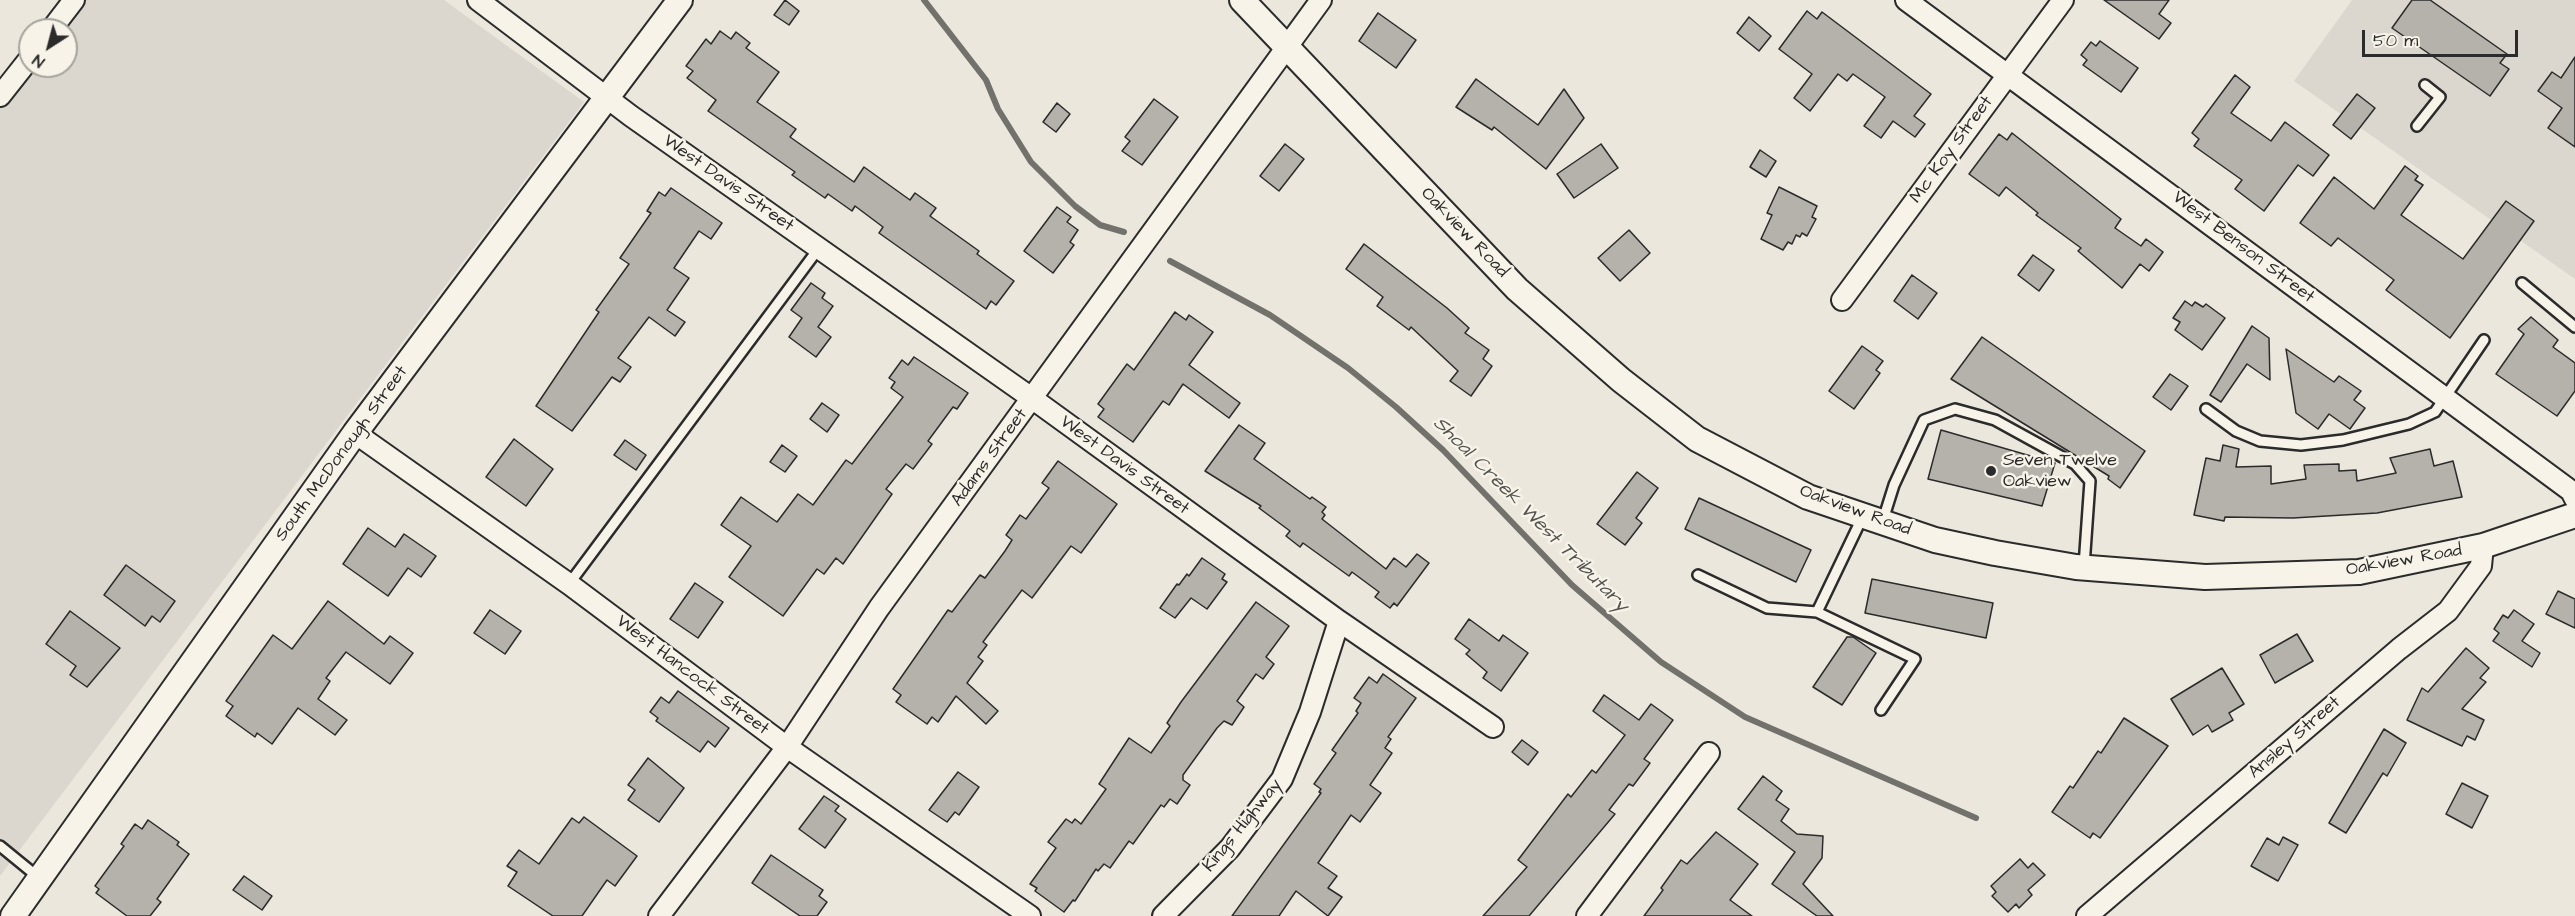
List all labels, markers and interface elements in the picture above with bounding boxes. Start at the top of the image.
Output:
north arrow [18,18,78,78]
scale bar [2365,18,2521,56]
text: 50 m [2373,28,2418,53]
text: N [28,49,49,73]
street label: Mc Koy Street [1906,92,1998,208]
street label: West Davis Street [658,131,798,237]
street label: Oakview Road [1416,183,1512,283]
street label: West Benson Street [2168,187,2318,309]
street label: South McDonough Street [271,362,413,546]
street label: Adams Street [947,405,1033,511]
street label: West Davis Street [1055,412,1193,520]
water label: Shoal Creek West Tributary [1427,412,1633,618]
place label: Seven Twelve Oakview [2003,450,2117,492]
marker: Seven Twelve Oakview [1984,464,1998,478]
street label: Oakview Road [1796,481,1914,541]
street label: Oakview Road [2344,540,2464,582]
street label: West Hancock Street [611,611,773,741]
street label: Ansley Street [2245,692,2345,784]
street label: Kings Highway [1199,775,1287,877]

